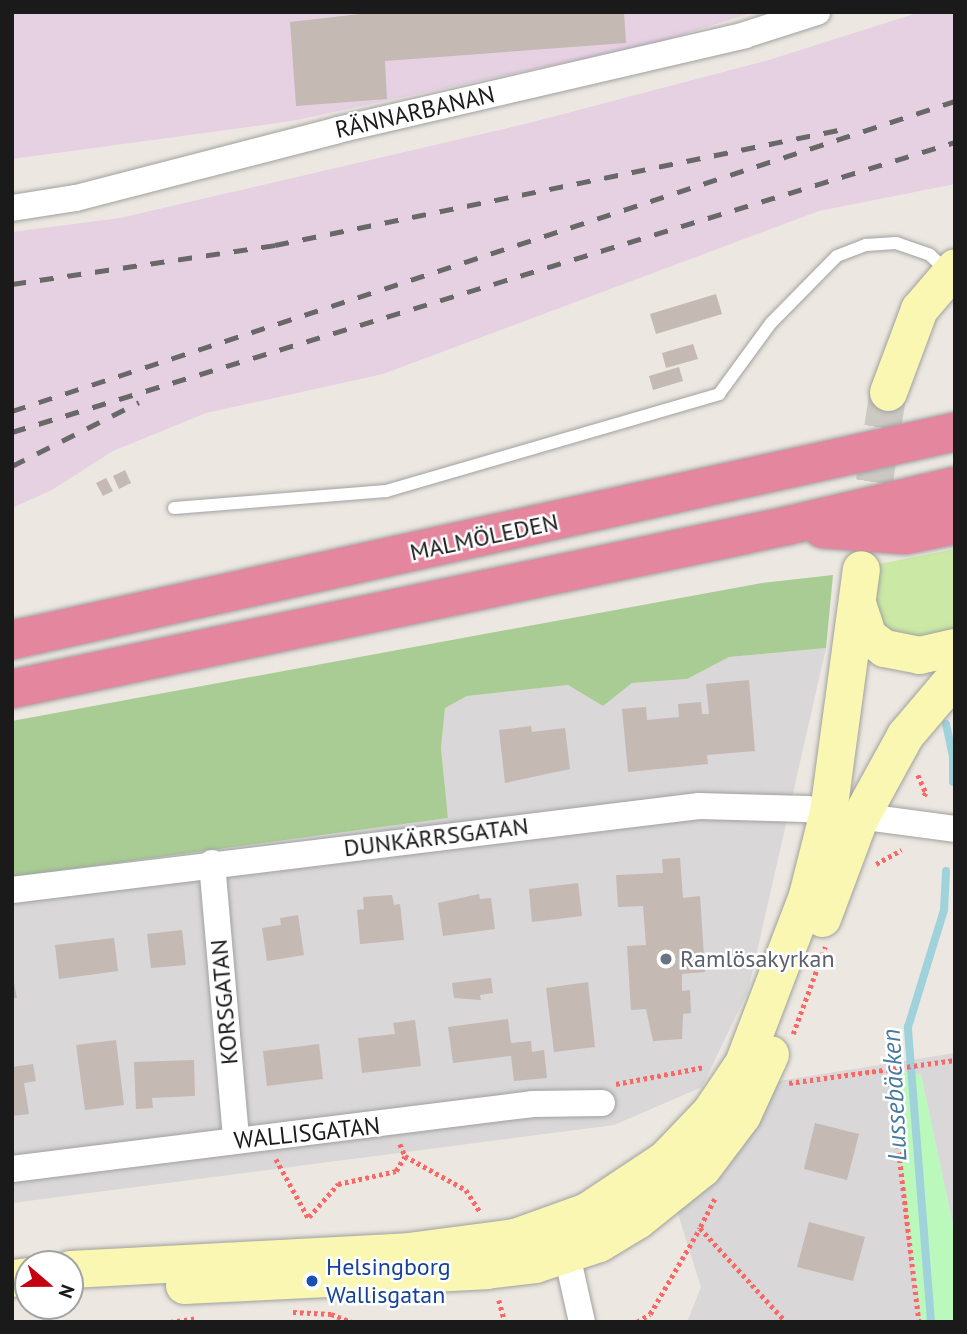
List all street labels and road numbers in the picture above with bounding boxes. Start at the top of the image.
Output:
street label: RÄNNARBANAN [332,80,498,144]
street label: MALMÖLEDEN [407,507,561,567]
street label: DUNKÄRRSGATAN [342,811,530,863]
street label: KORSGATAN [204,938,244,1066]
street label: WALLISGATAN [232,1111,382,1155]

